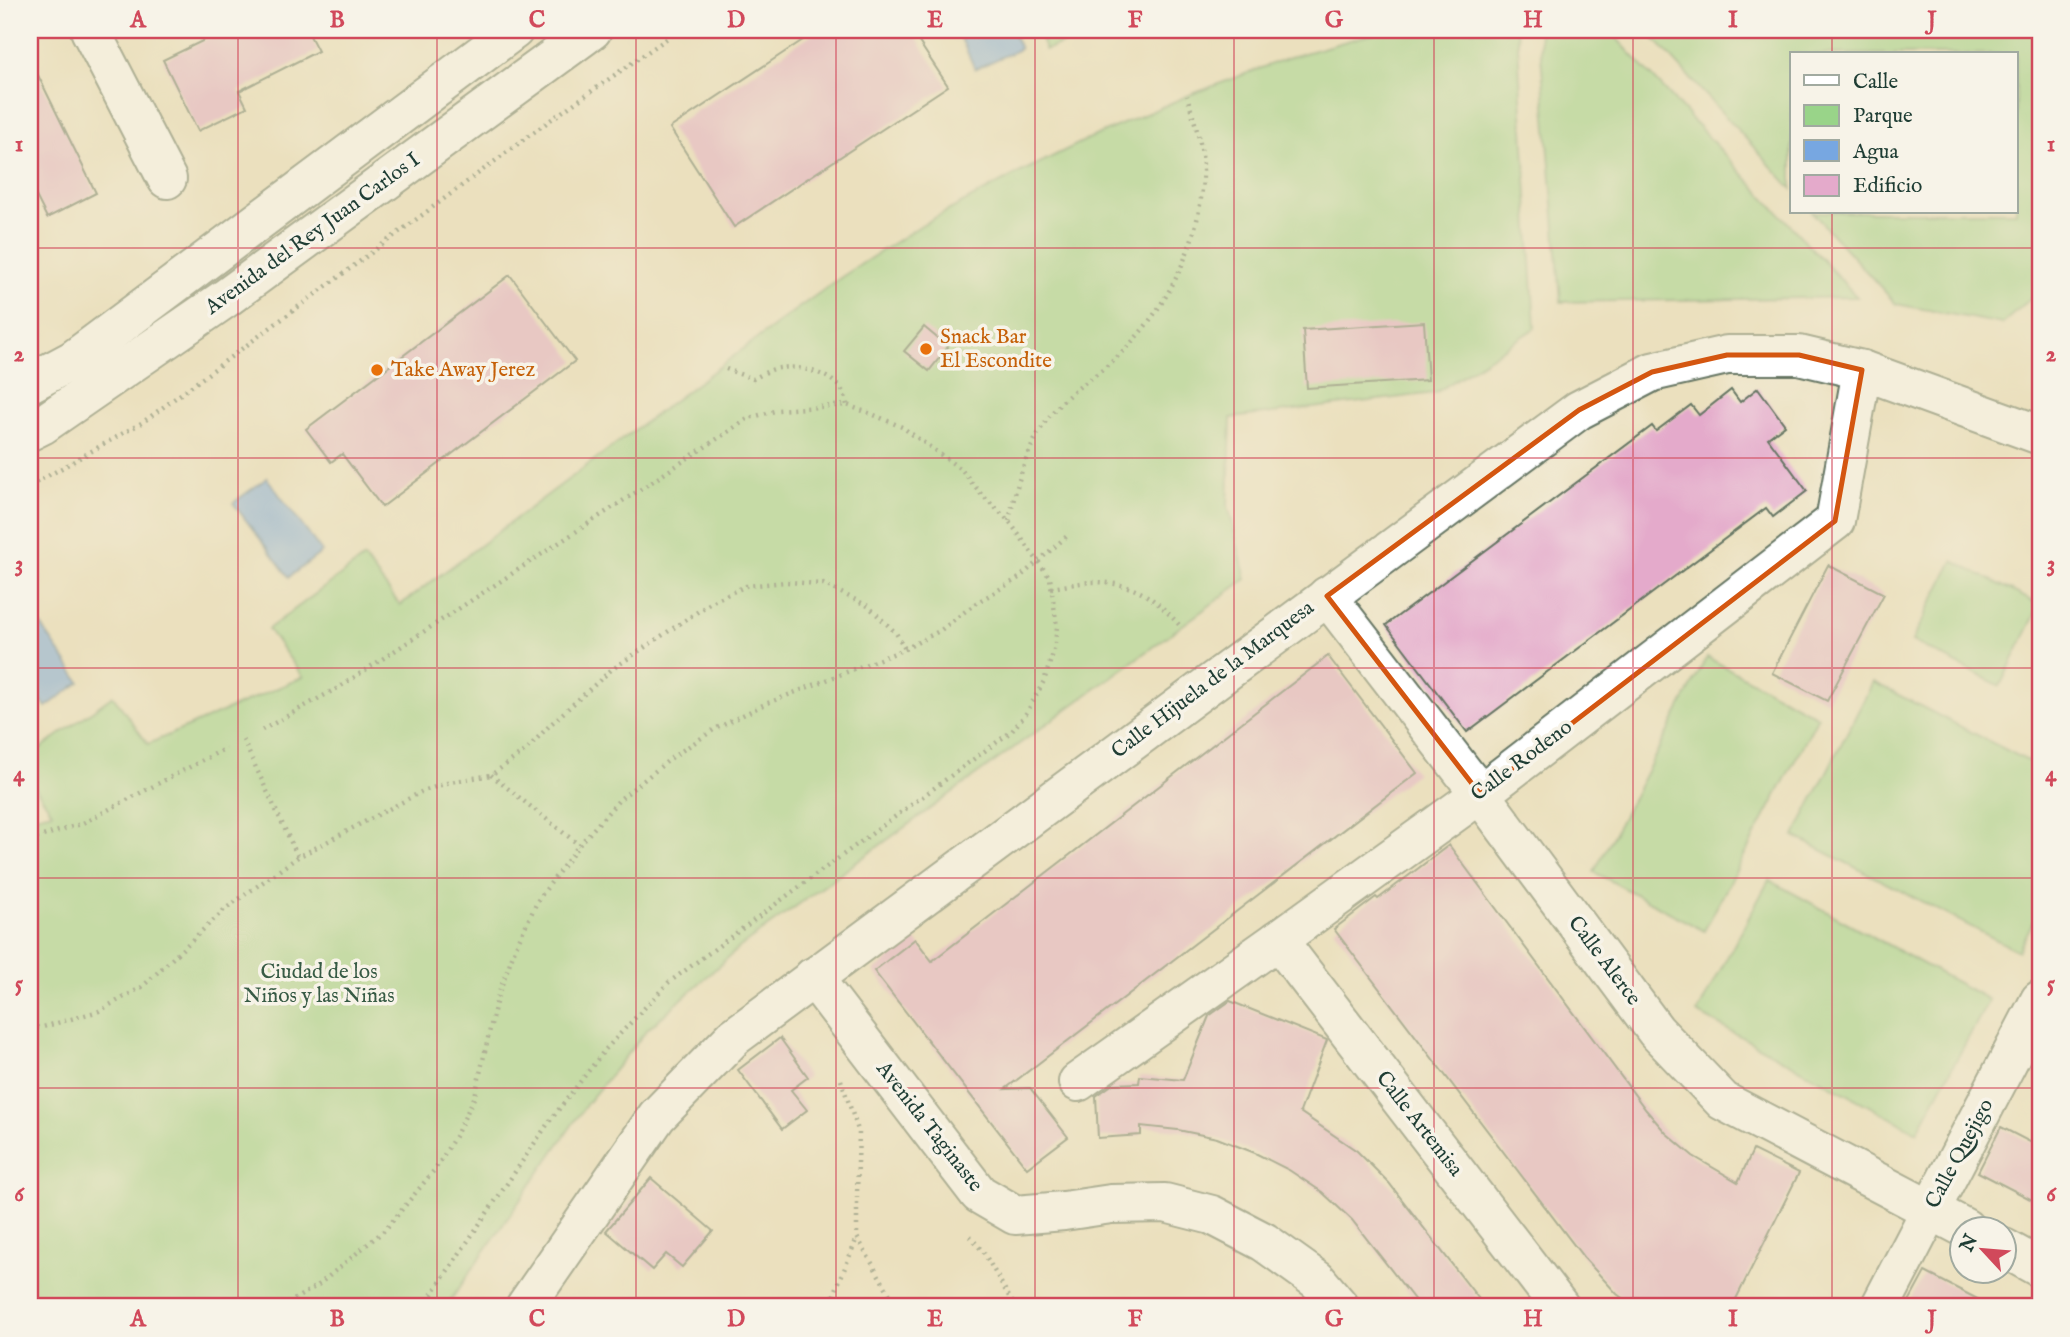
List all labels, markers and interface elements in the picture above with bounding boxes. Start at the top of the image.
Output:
text: A [129,6,147,35]
text: B [329,6,345,35]
text: C [529,6,546,35]
text: D [727,6,745,35]
text: E [927,6,943,35]
text: F [1128,6,1143,35]
text: G [1325,6,1344,35]
text: H [1523,6,1543,35]
text: I [1728,6,1738,35]
text: J [1924,6,1937,35]
legend [1790,52,2018,214]
text: Calle [1853,69,1898,96]
text: Parque [1853,103,1913,130]
text: 1 [15,130,23,159]
text: 1 [2047,130,2055,159]
text: Agua [1852,139,1899,166]
street label: Avenida del Rey Juan Carlos I [199,147,426,322]
text: Edificio [1853,173,1922,200]
place label: Snack Bar El Escondite [940,324,1052,375]
text: 2 [14,340,25,369]
text: 2 [2046,340,2057,369]
marker: Snack Bar El Escondite [918,341,934,357]
place label: Take Away Jerez [391,357,535,384]
marker: Take Away Jerez [369,362,385,378]
text: 3 [15,550,23,579]
text: 3 [2047,550,2055,579]
street label: Calle Hijuela de la Marquesa [1106,594,1320,765]
street label: Calle Rodeno [1466,714,1578,808]
text: 4 [13,760,25,789]
text: 4 [2045,760,2057,789]
street label: Calle Alerce [1561,911,1647,1012]
park label: Ciudad de los Niños y las Niñas [243,959,395,1010]
text: 5 [15,970,24,999]
text: 5 [2047,970,2056,999]
street label: Avenida Taginaste [869,1055,989,1198]
street label: Calle Artemisa [1369,1066,1469,1183]
street label: Calle Quejigo [1920,1094,2000,1214]
text: 6 [14,1180,25,1209]
text: 6 [2046,1180,2057,1209]
north arrow [1948,1214,2018,1284]
text: N [1955,1230,1984,1257]
text: A [129,1305,147,1334]
text: B [329,1305,345,1334]
text: C [529,1305,546,1334]
text: D [727,1305,745,1334]
text: E [927,1305,943,1334]
text: F [1128,1305,1143,1334]
text: G [1325,1305,1344,1334]
text: H [1523,1305,1543,1334]
text: I [1728,1305,1738,1334]
text: J [1924,1305,1937,1334]

